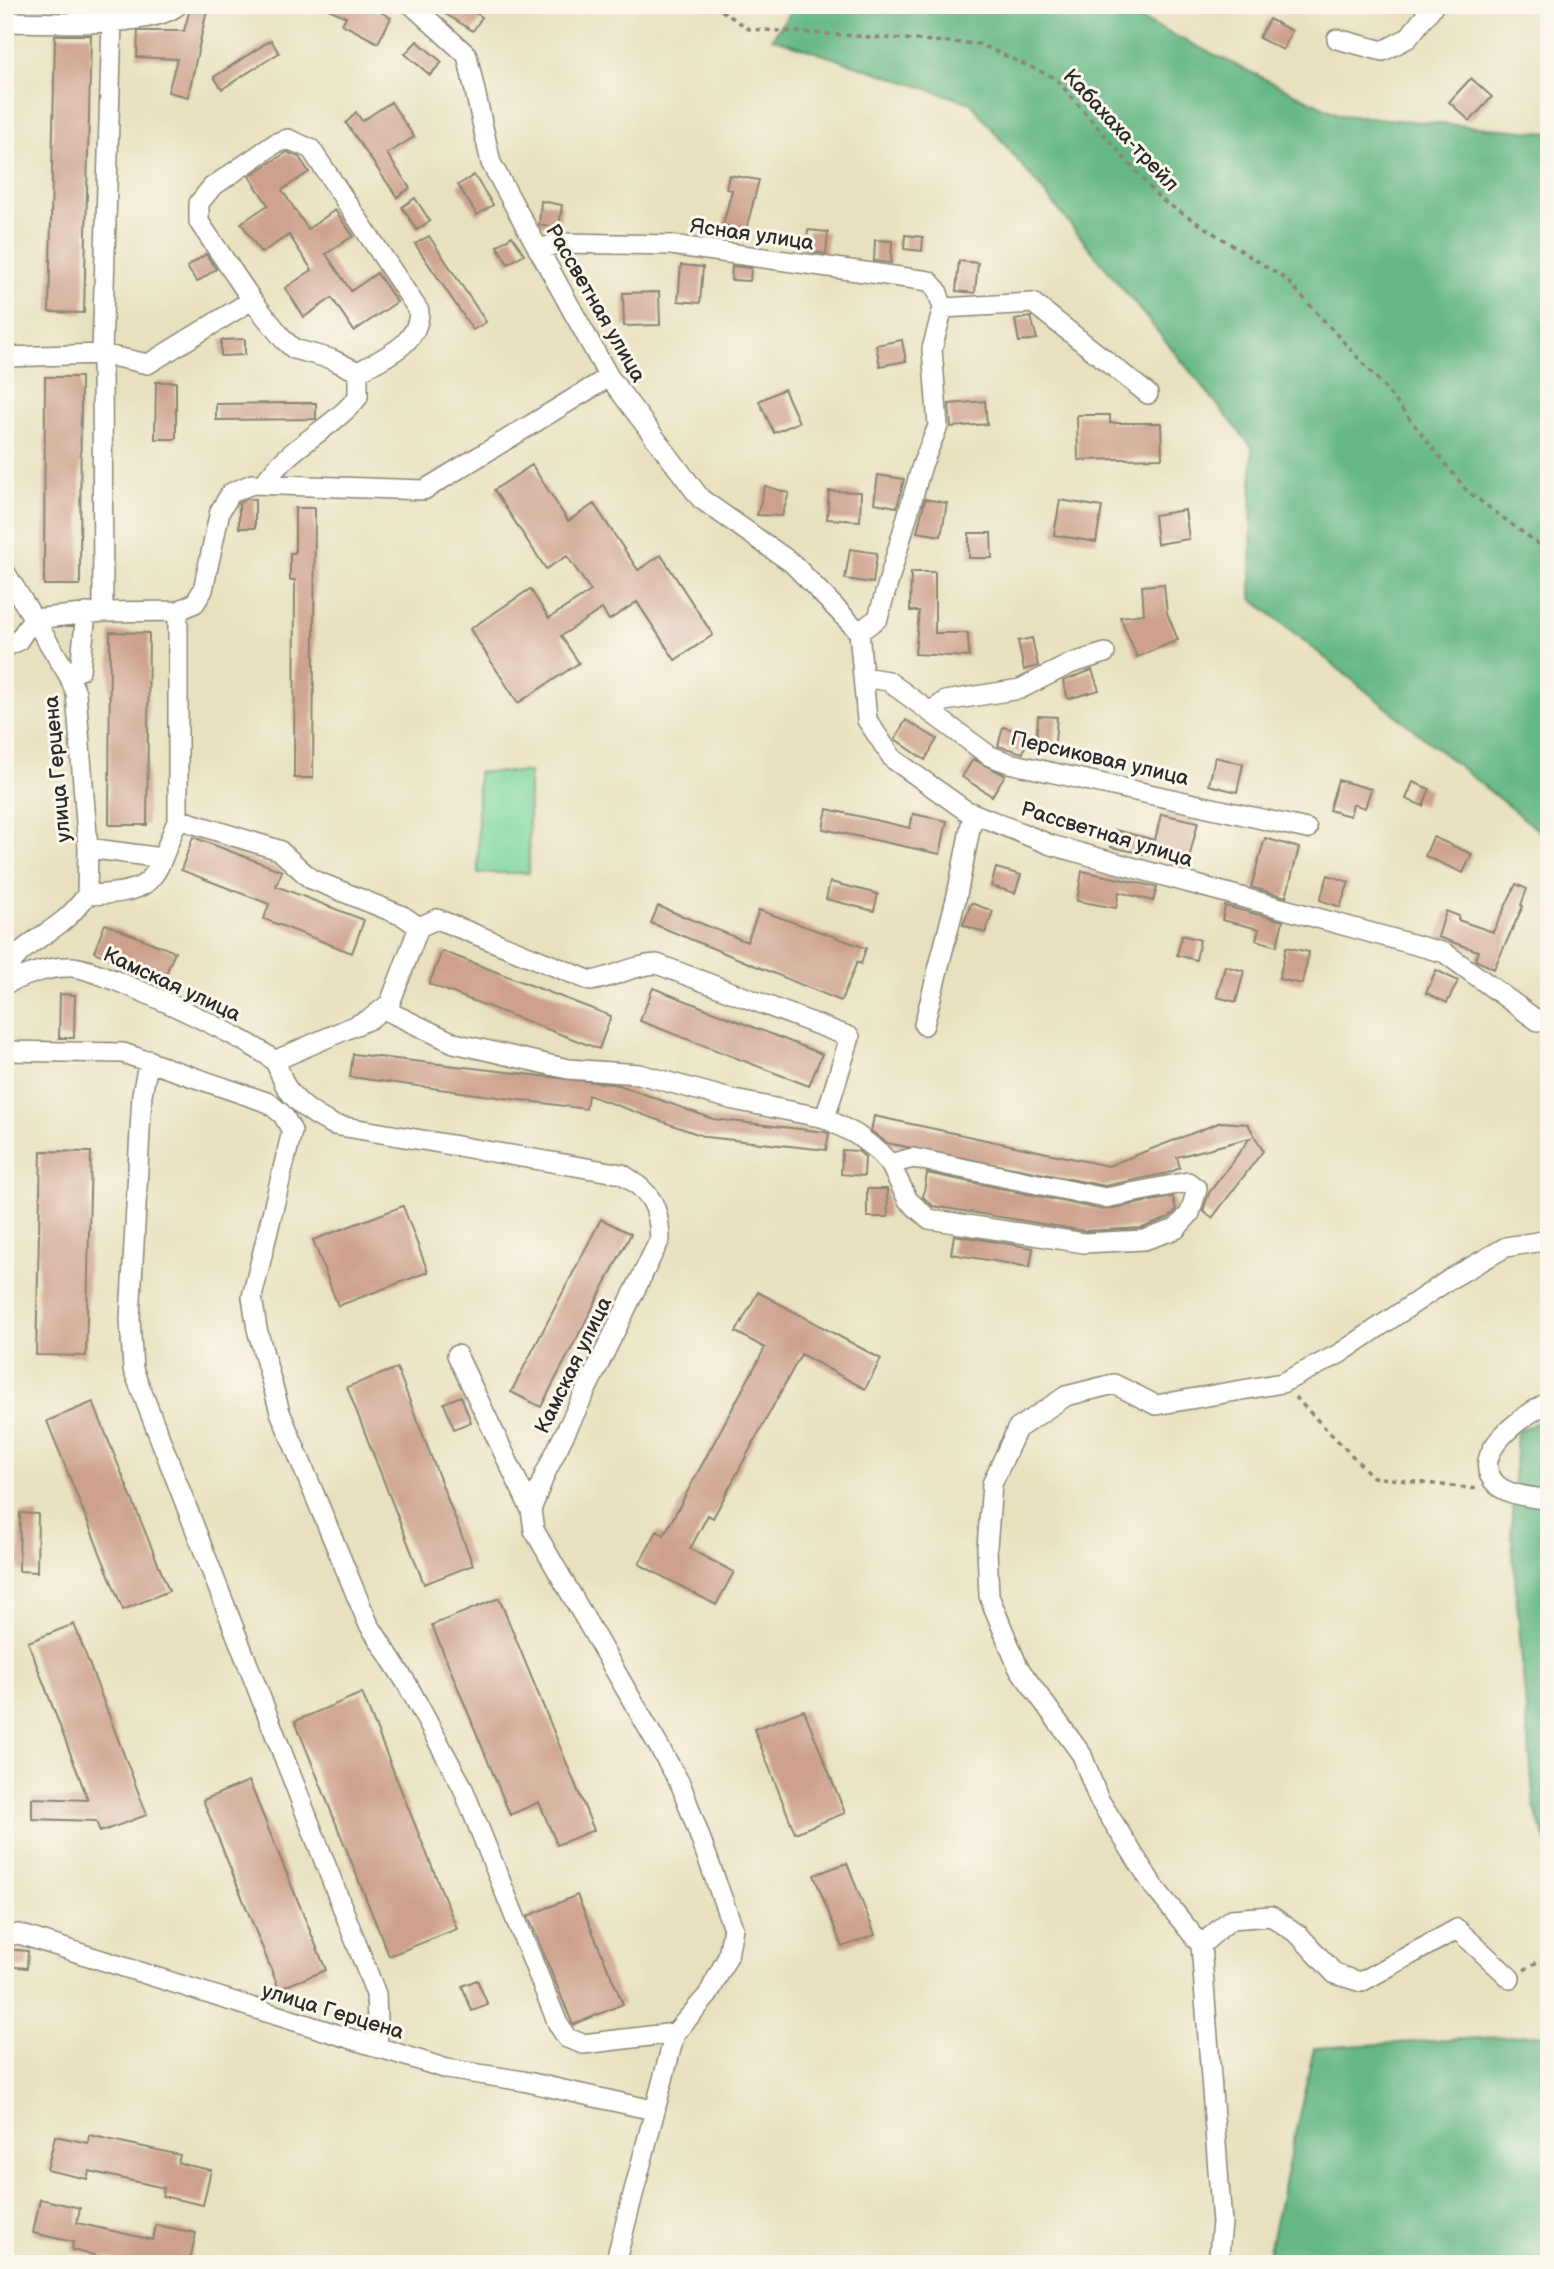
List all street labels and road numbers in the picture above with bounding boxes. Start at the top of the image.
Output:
street label: Кабахаха-трейл [1058,64,1184,197]
street label: Ясная улица [688,213,816,256]
street label: Рассветная улица [540,220,651,387]
street label: улица Герцена [39,694,76,843]
street label: Персиковая улица [1008,726,1192,791]
street label: Рассветная улица [1018,796,1196,873]
street label: Камская улица [99,942,245,1027]
street label: Камская улица [530,1292,618,1438]
street label: улица Герцена [259,1978,407,2045]

